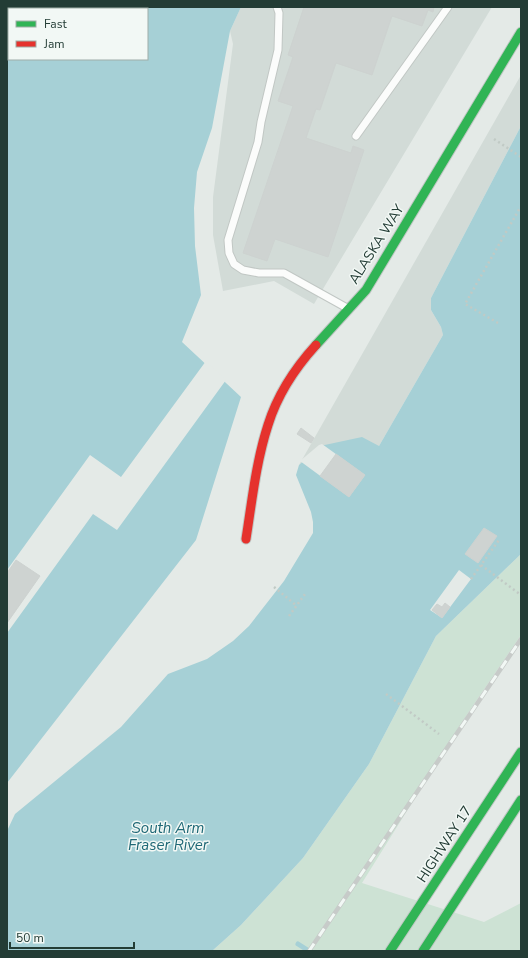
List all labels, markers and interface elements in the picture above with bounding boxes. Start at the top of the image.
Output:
legend [8,8,148,60]
text: Fast [44,16,67,32]
text: Jam [43,36,65,52]
street label: ALASKA WAY [344,200,409,288]
street label: HIGHWAY 17 [413,802,476,886]
water label: South Arm Fraser River [128,818,209,855]
scale bar [10,924,134,950]
text: 50 m [16,930,44,946]

